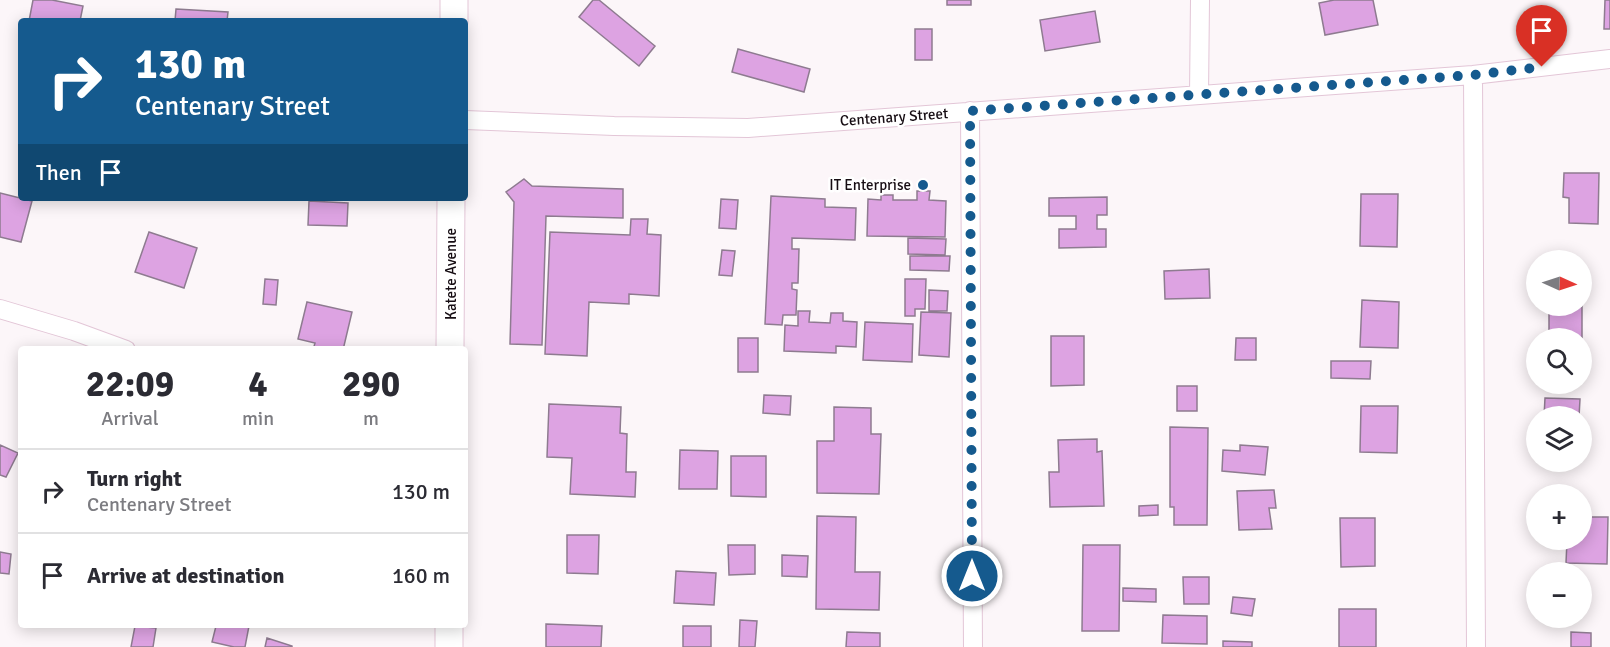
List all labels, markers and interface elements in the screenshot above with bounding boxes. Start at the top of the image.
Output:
pin [1516,5,1567,67]
icon: arrive [1525,14,1558,47]
text: 130 m [135,39,246,90]
icon: right [36,42,114,120]
text: Centenary Street [135,90,330,123]
street label: Centenary Street [839,104,949,130]
icon: arrive [94,156,127,189]
text: Then [36,159,82,186]
place label: IT Enterprise [829,176,911,194]
marker: IT Enterprise [916,178,930,192]
street label: Katete Avenue [442,228,460,320]
north arrow [1526,250,1592,316]
map controls [1526,250,1592,628]
button: search [1526,328,1592,394]
text: 22:09 [86,362,174,407]
text: 4 [248,362,268,407]
text: 290 [342,362,400,407]
text: Arrival [101,406,159,431]
text: min [242,406,274,431]
text: m [363,406,379,431]
button: layers [1526,406,1592,472]
text: Turn right [87,465,182,492]
icon: right [36,475,69,508]
text: 130 m [392,478,450,505]
button: + [1526,484,1592,550]
text: Centenary Street [87,492,231,517]
position arrow [940,544,1004,608]
icon: arrive [36,559,69,592]
text: Arrive at destination [87,562,284,589]
text: 160 m [392,562,450,589]
button: − [1526,562,1592,628]

